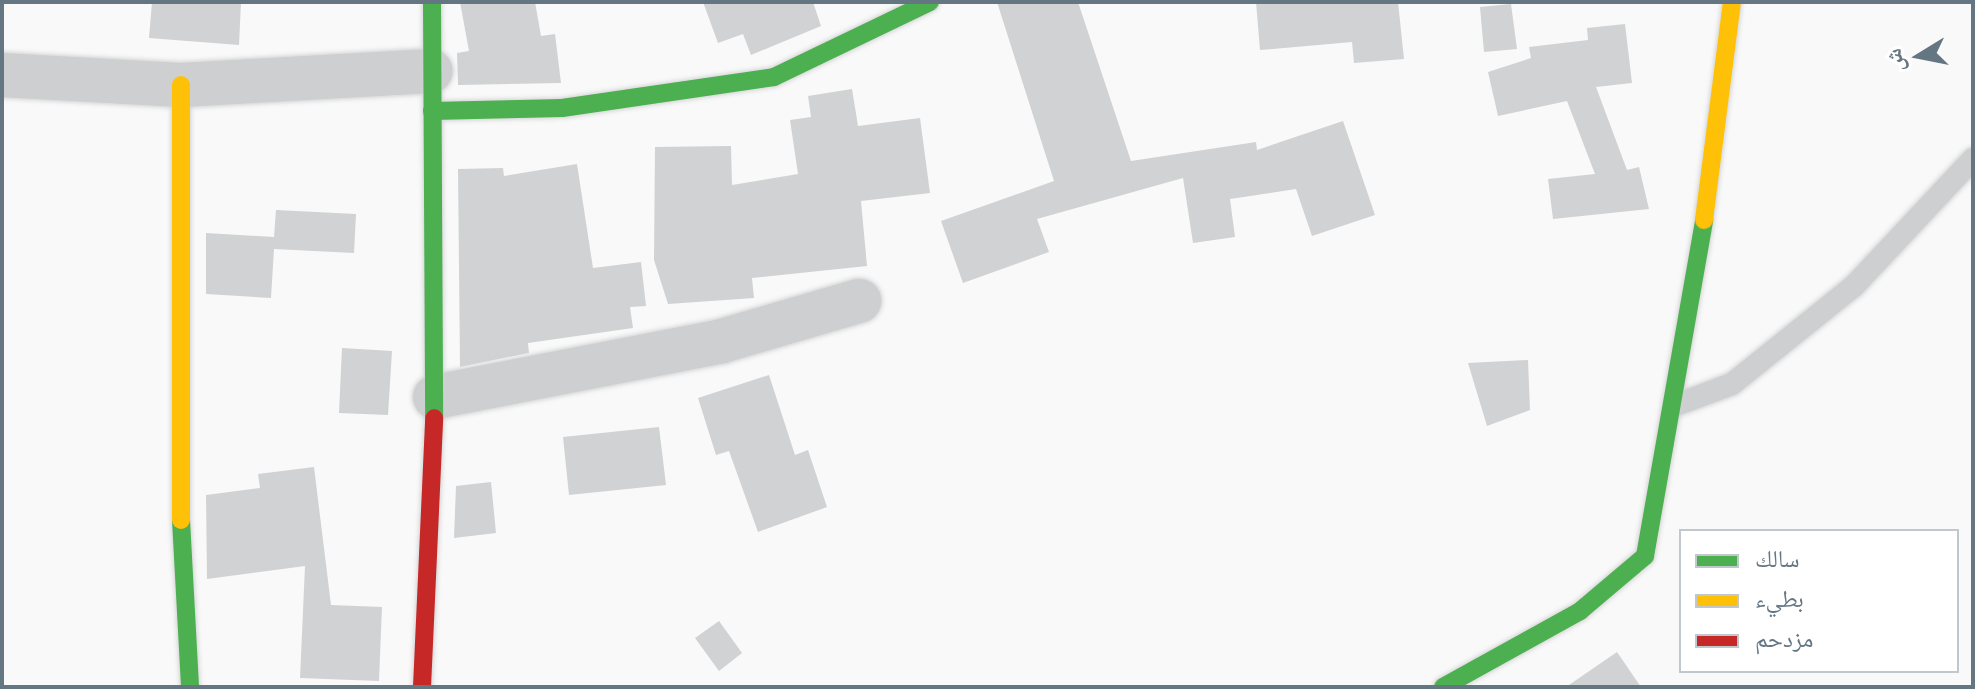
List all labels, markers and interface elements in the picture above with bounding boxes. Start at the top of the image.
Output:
north arrow [1879,16,1959,96]
text: ش [1880,46,1910,74]
legend [1679,529,1959,673]
text: سالك [1755,544,1800,573]
text: بطيء [1755,584,1804,613]
text: مزدحم [1755,624,1814,653]

